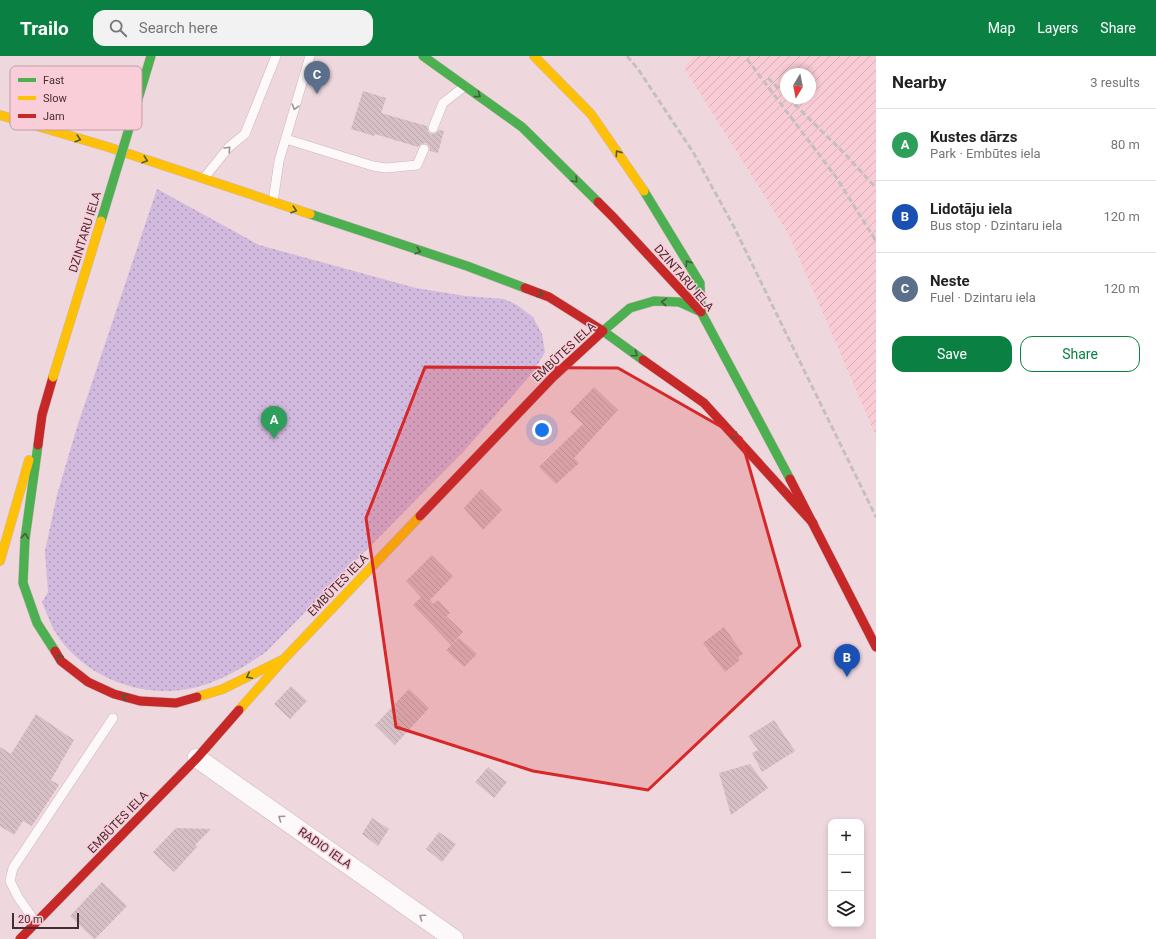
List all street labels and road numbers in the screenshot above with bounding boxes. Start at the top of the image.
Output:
street label: DZINTARU IELA [66,190,104,274]
street label: DZINTARU IELA [651,242,717,314]
street label: EMBŪTES IELA [530,319,599,385]
street label: EMBŪTES IELA [305,551,371,619]
street label: EMBŪTES IELA [85,788,151,856]
street label: RADIO IELA [296,824,355,872]

